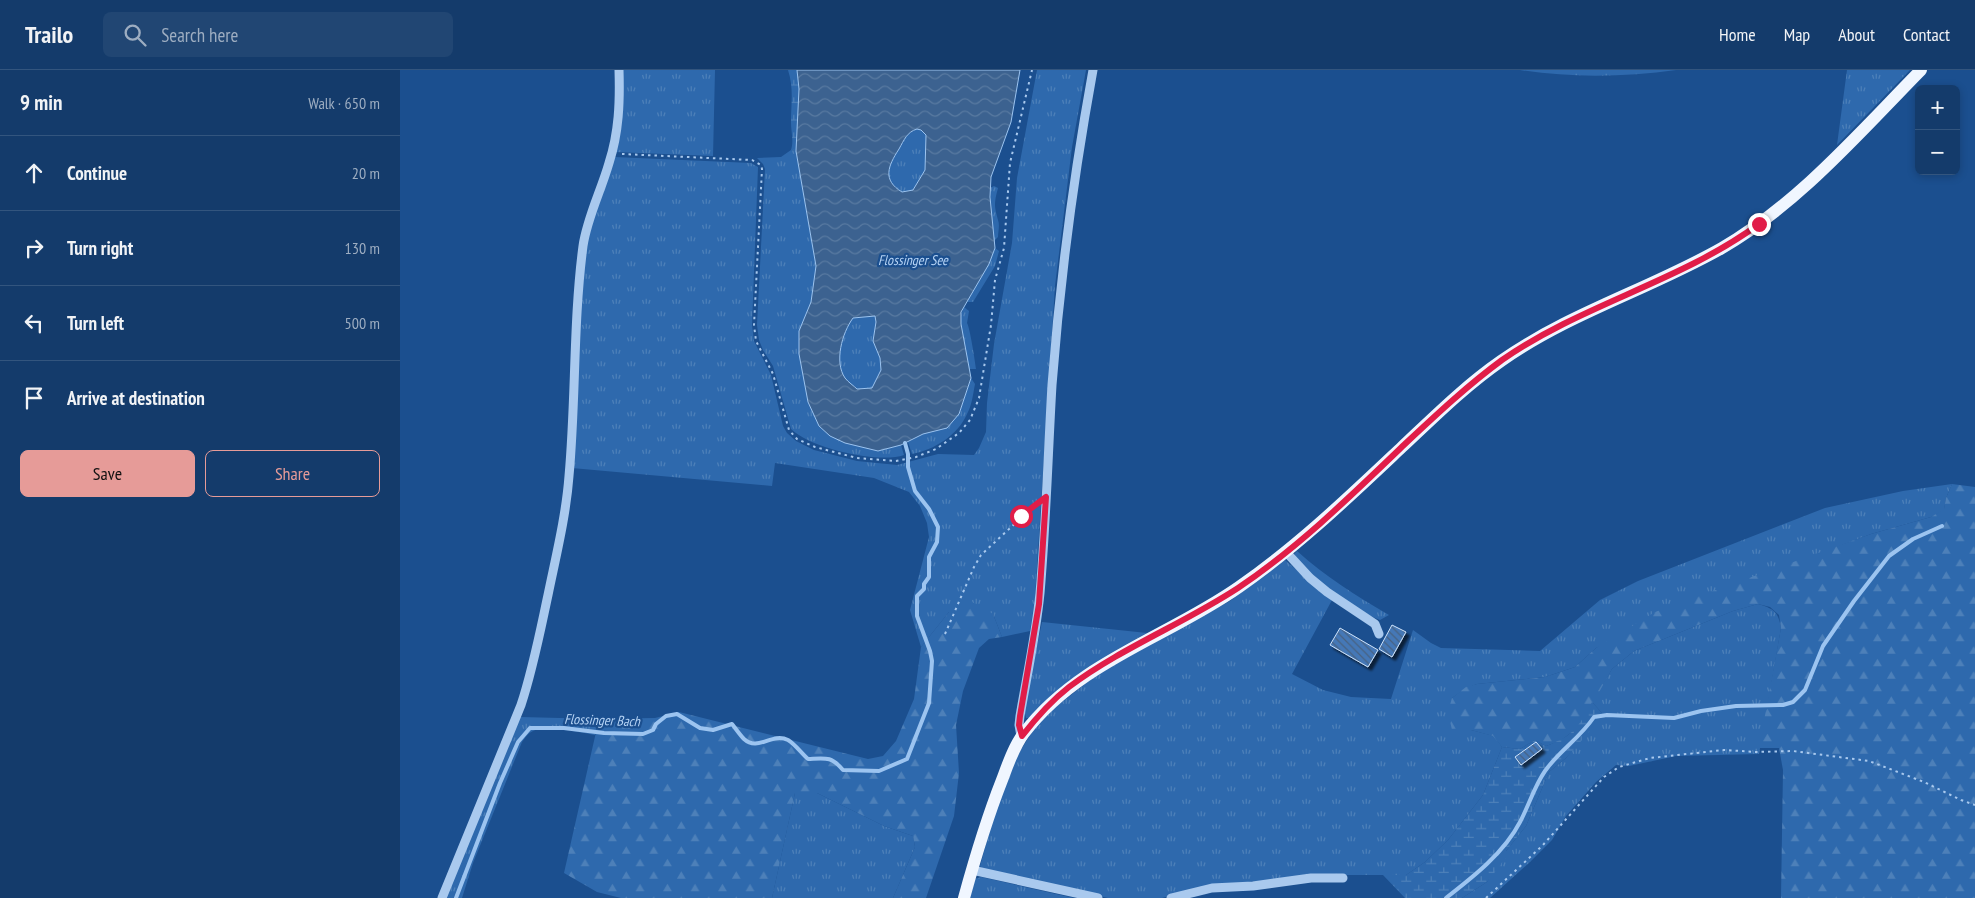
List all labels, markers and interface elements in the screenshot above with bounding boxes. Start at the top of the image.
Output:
search box [103,12,453,57]
text: Trailo [25,19,73,50]
icon: search [121,21,149,49]
text: Search here [161,23,238,47]
text: Home [1719,23,1756,46]
text: Map [1784,23,1810,46]
text: About [1838,23,1875,46]
text: Contact [1903,23,1950,46]
map controls [1915,85,1960,175]
button: + [1915,85,1960,130]
text: 9 min [20,89,62,116]
text: Walk · 650 m [308,93,380,113]
button: − [1915,130,1960,175]
icon: ahead [20,159,48,187]
text: Continue [67,161,127,185]
text: 20 m [352,163,380,183]
route end [1748,213,1771,236]
icon: right [20,234,48,262]
text: Turn right [67,236,133,260]
text: 130 m [345,238,380,258]
water label: Flossinger See [878,251,949,269]
icon: left [20,309,48,337]
text: Turn left [67,311,124,335]
text: 500 m [345,313,380,333]
icon: arrive [20,384,48,412]
text: Arrive at destination [67,386,205,410]
button: Save [20,450,195,497]
button: Share [205,450,380,497]
route start [1010,505,1033,528]
water label: Flossinger Bach [564,710,641,730]

